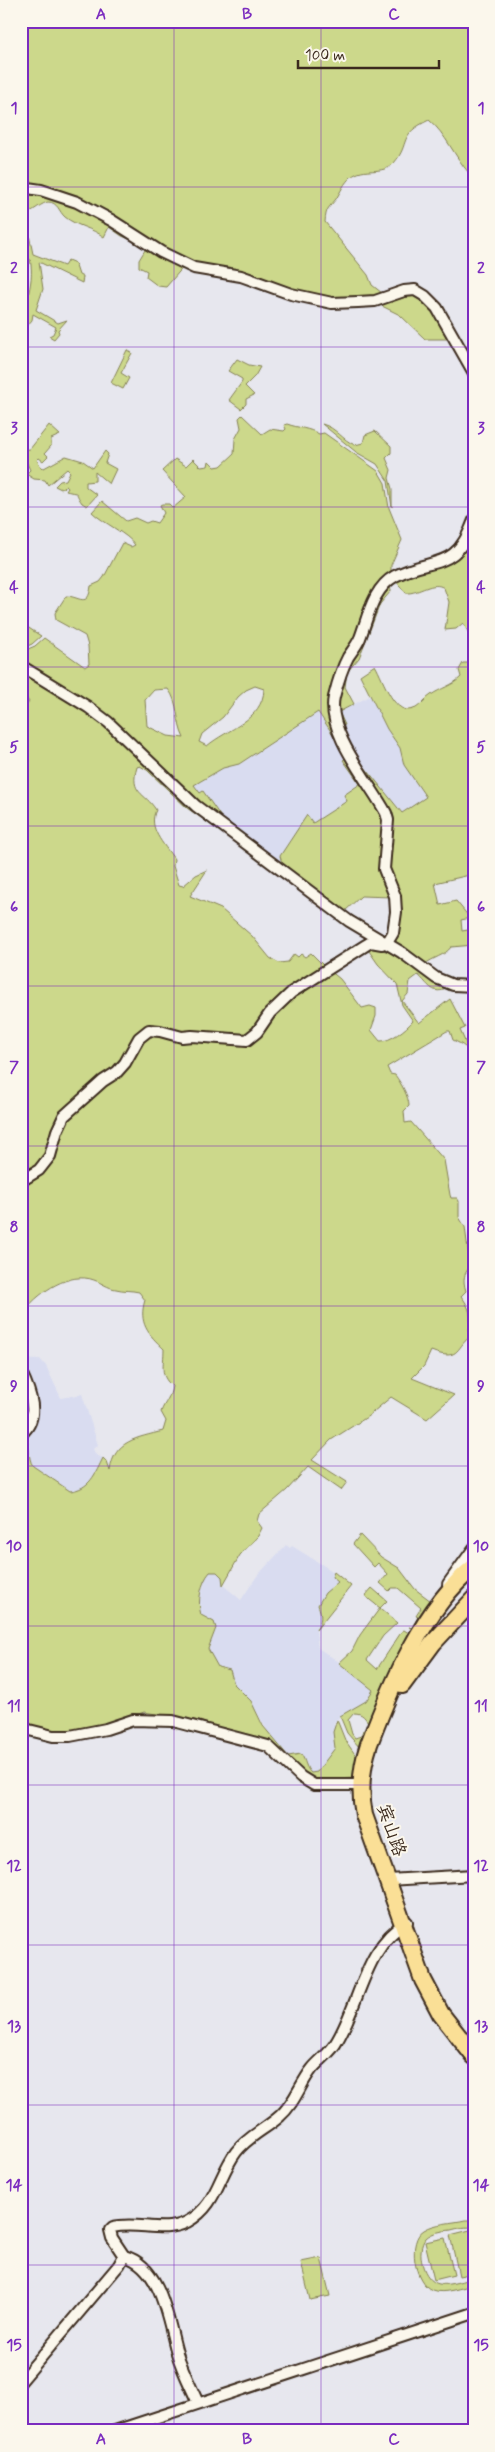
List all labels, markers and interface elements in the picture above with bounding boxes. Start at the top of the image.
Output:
text: A [96,4,106,25]
text: B [242,4,252,25]
text: C [388,4,400,25]
scale bar [298,38,439,70]
text: 100 m [305,46,345,66]
text: 1 [10,98,18,119]
text: 1 [477,98,485,119]
text: 2 [10,258,18,279]
text: 2 [477,258,485,279]
text: 3 [10,418,18,439]
text: 3 [477,418,485,439]
text: 4 [9,577,19,598]
text: 4 [476,577,486,598]
text: 5 [9,737,19,758]
text: 5 [476,737,486,758]
text: 6 [10,897,18,918]
text: 6 [477,897,485,918]
text: 7 [9,1057,19,1078]
text: 7 [476,1057,486,1078]
text: 8 [9,1217,19,1238]
text: 8 [476,1217,486,1238]
text: 9 [10,1376,18,1397]
text: 9 [477,1376,485,1397]
text: 10 [6,1536,22,1557]
text: 10 [473,1536,489,1557]
text: 11 [7,1696,21,1717]
text: 11 [474,1696,488,1717]
street label: 宾山路 [371,1801,411,1860]
text: 12 [6,1856,22,1877]
text: 12 [473,1856,489,1877]
text: 13 [7,2016,21,2037]
text: 13 [474,2016,488,2037]
text: 14 [6,2175,23,2196]
text: 14 [473,2175,490,2196]
text: 15 [6,2335,22,2356]
text: 15 [473,2335,489,2356]
text: A [96,2429,106,2450]
text: B [242,2429,252,2450]
text: C [388,2429,400,2450]

